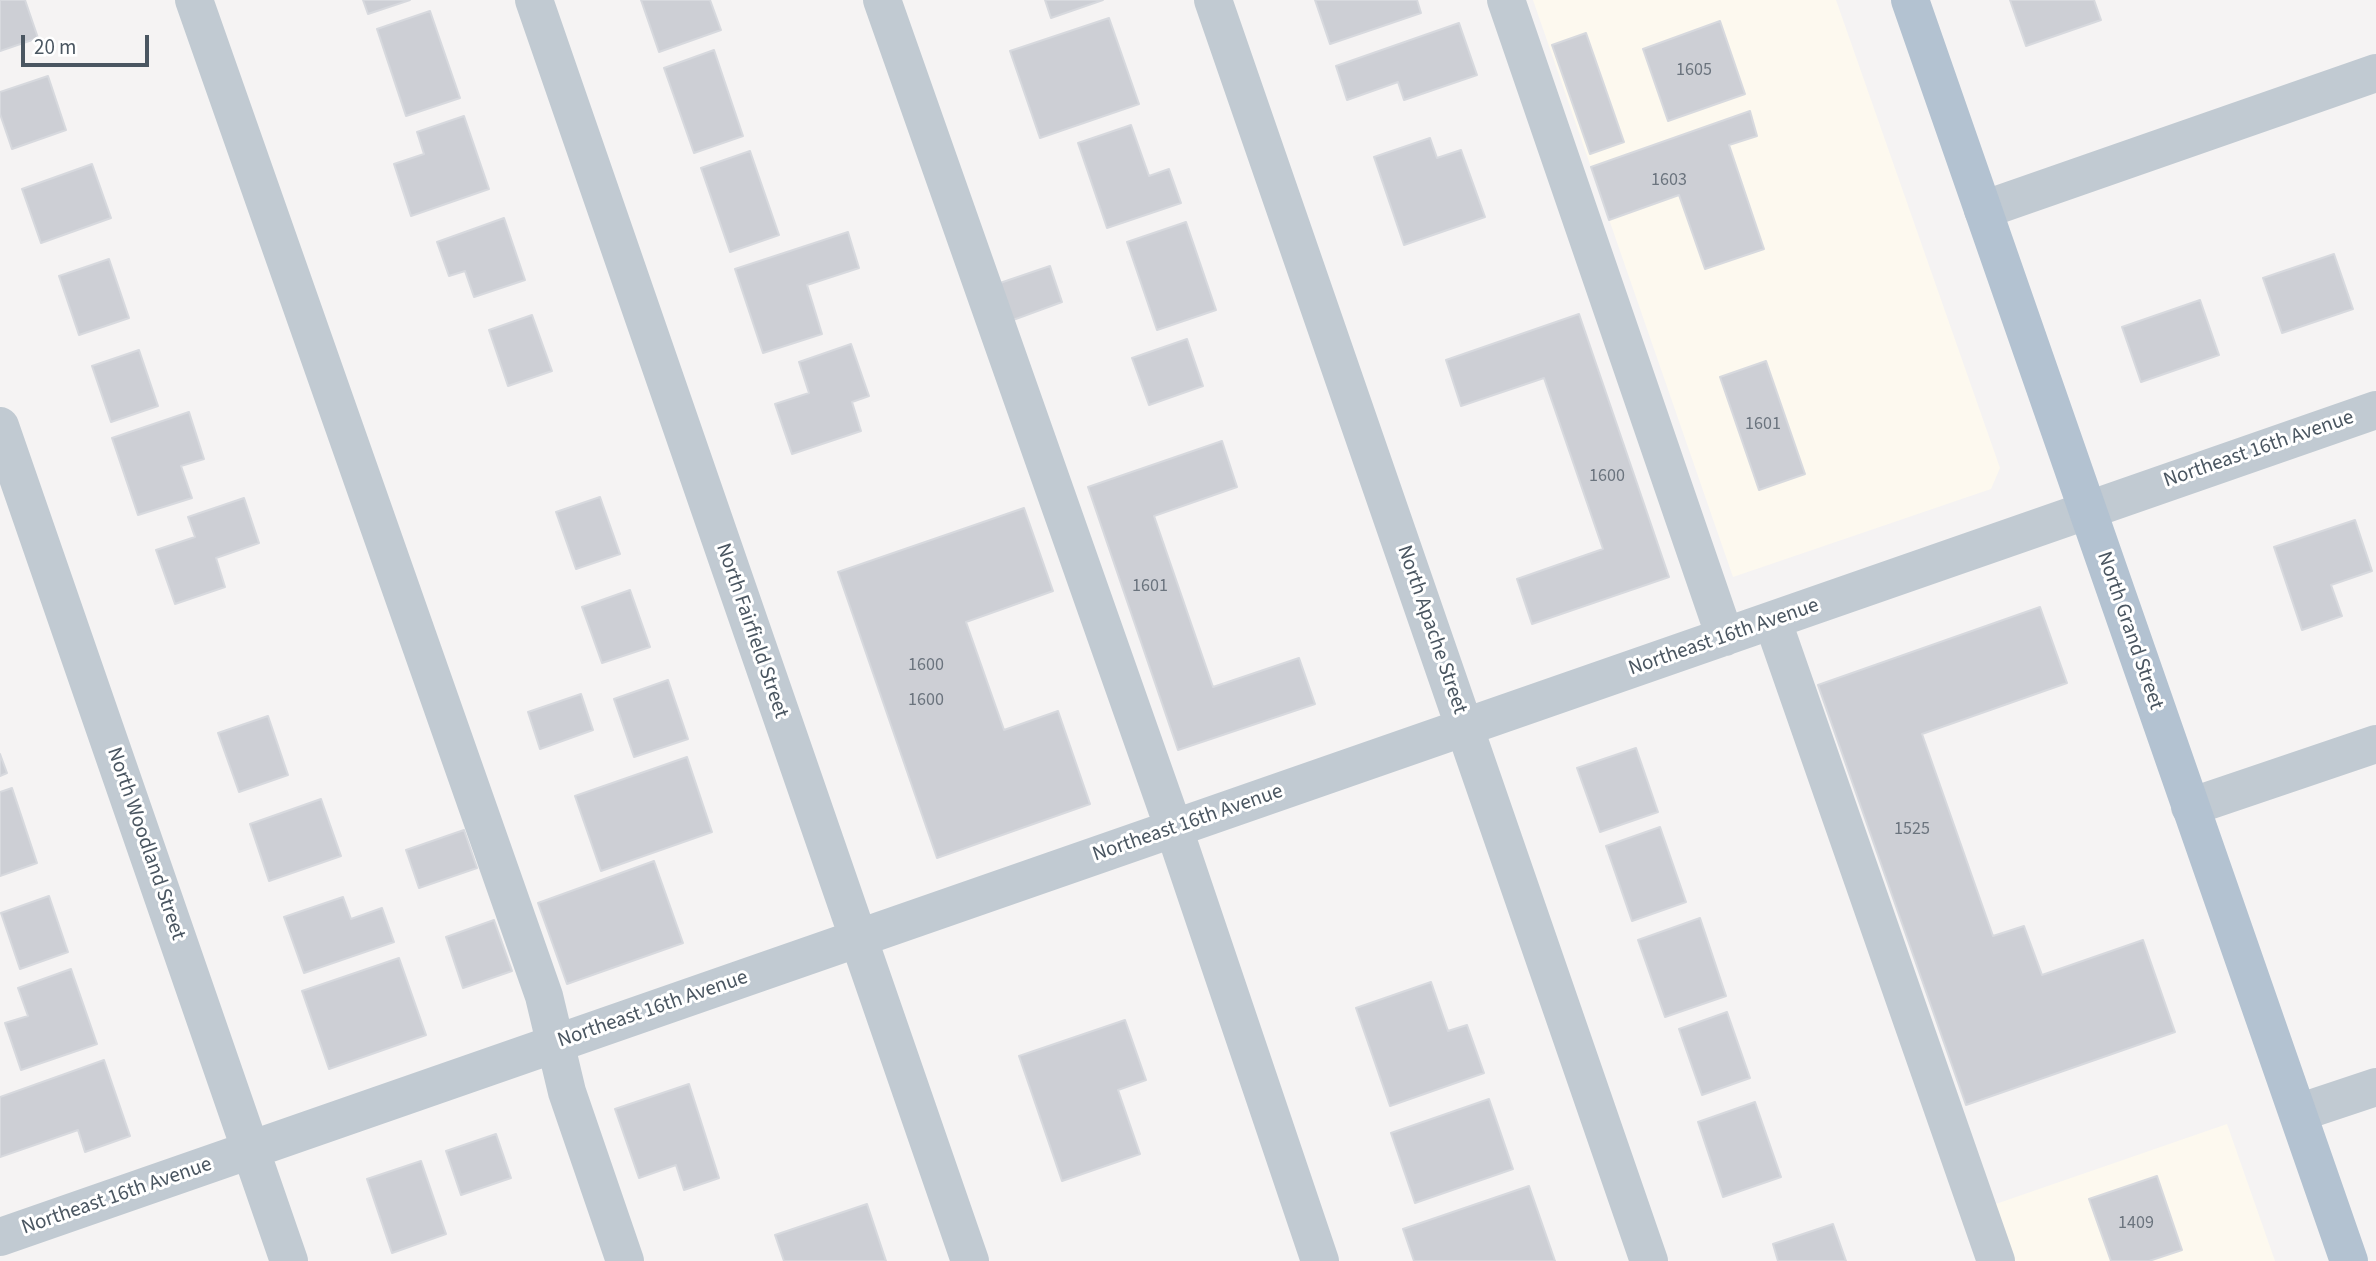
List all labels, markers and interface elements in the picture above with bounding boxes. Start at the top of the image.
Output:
scale bar [24,21,152,65]
text: 20 m [34,32,76,62]
house number: 1605 [1676,60,1712,82]
house number: 1603 [1651,170,1687,192]
street label: Northeast 16th Avenue [2161,406,2357,494]
house number: 1601 [1745,414,1781,436]
house number: 1600 [1589,466,1625,488]
street label: North Fairfield Street [709,540,793,722]
street label: North Apache Street [1390,542,1472,718]
street label: North Grand Street [2090,549,2168,713]
house number: 1601 [1132,576,1168,598]
street label: Northeast 16th Avenue [1626,594,1822,682]
house number: 1600 [908,655,944,677]
house number: 1600 [908,690,944,712]
street label: North Woodland Street [100,744,190,944]
street label: Northeast 16th Avenue [1090,780,1286,868]
house number: 1525 [1894,819,1930,841]
street label: Northeast 16th Avenue [555,966,751,1054]
street label: Northeast 16th Avenue [19,1153,215,1241]
house number: 1409 [2118,1213,2154,1235]

